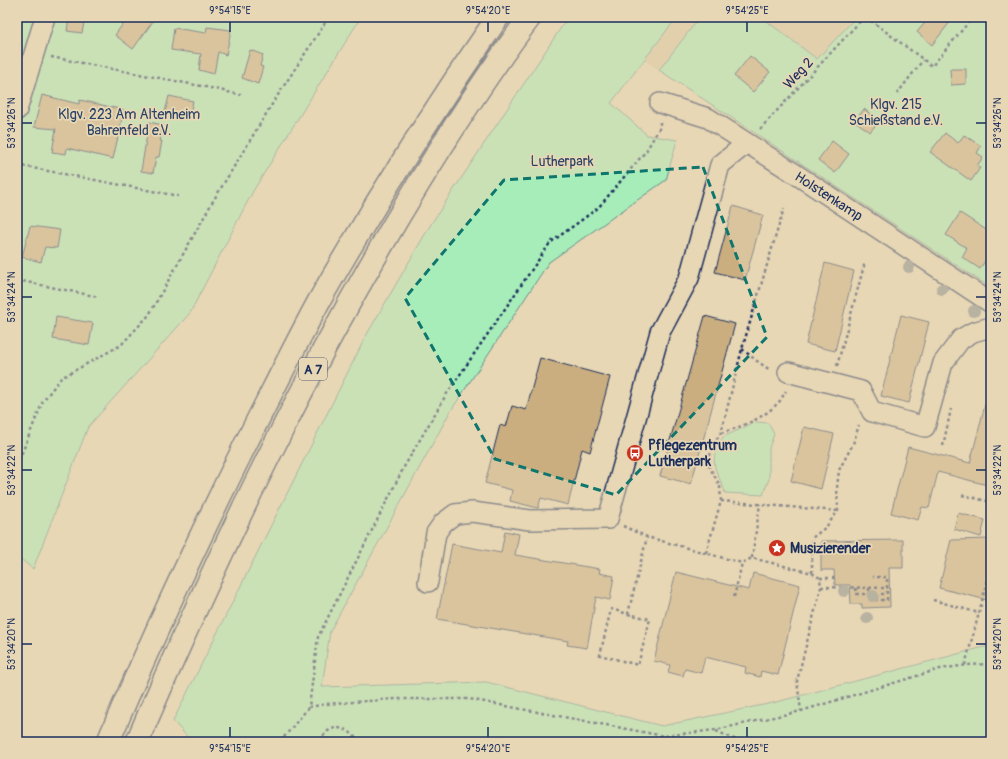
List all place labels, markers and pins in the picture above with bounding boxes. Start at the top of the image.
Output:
place label: Pflegezentrum Lutherpark [648,437,738,470]
bus stop icon: Pflegezentrum Lutherpark [625,443,645,463]
place icon: Musizierender [767,538,787,558]
place label: Musizierender [790,540,872,557]

